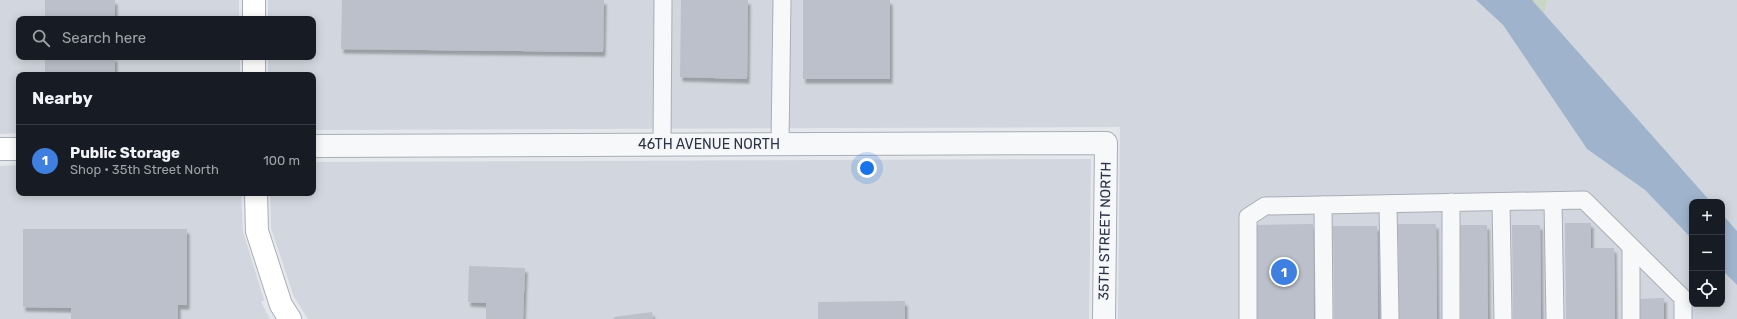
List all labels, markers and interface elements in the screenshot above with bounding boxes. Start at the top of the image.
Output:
search box [16,16,316,60]
icon: search [30,27,52,49]
text: Search here [62,29,146,47]
text: Nearby [32,88,93,108]
street label: 46TH AVENUE NORTH [638,136,780,153]
text: Public Storage [70,144,180,162]
text: 1 [42,153,48,168]
text: 100 m [263,153,300,168]
your location [857,158,877,178]
text: Shop · 35th Street North [70,162,219,177]
street label: 35TH STREET NORTH [1095,162,1115,300]
map controls [1689,199,1725,307]
button: + [1689,199,1725,235]
button: − [1689,235,1725,271]
pin: 1 [1271,257,1297,287]
button: locate [1689,271,1725,307]

